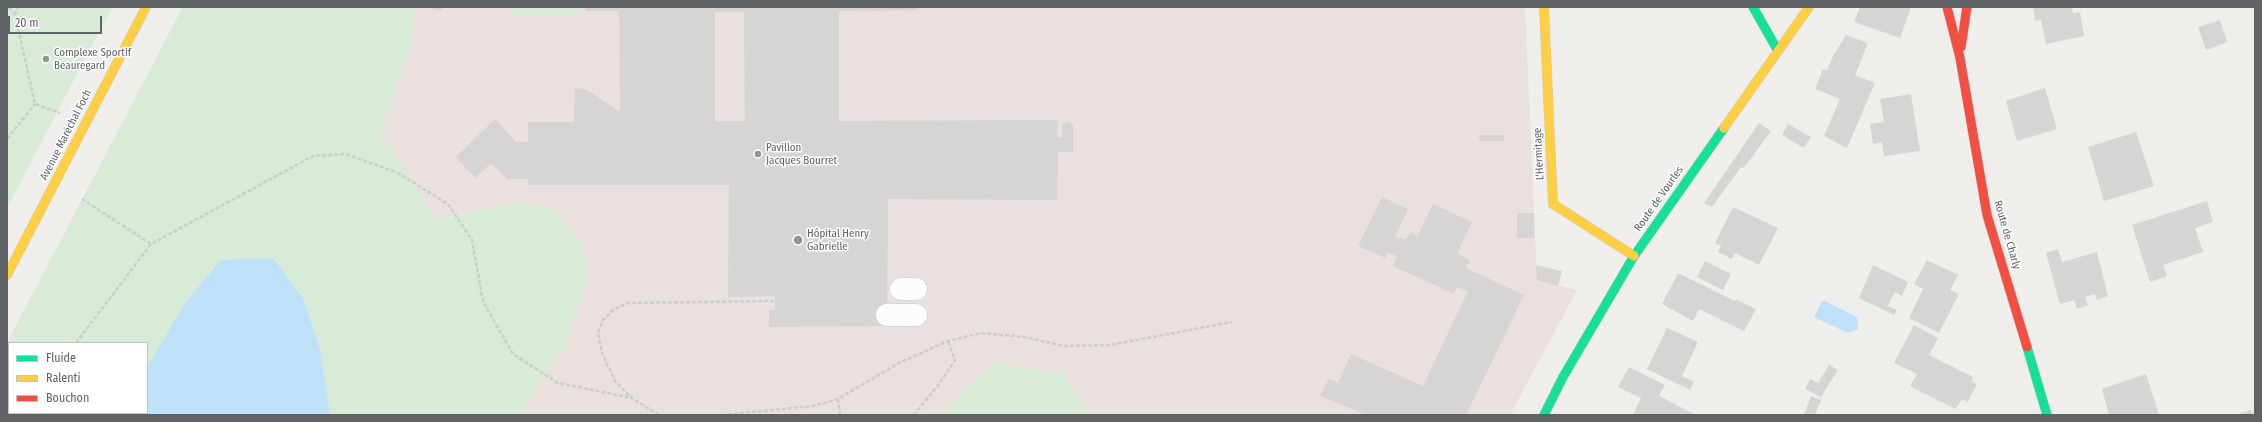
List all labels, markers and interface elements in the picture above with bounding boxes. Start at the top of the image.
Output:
scale bar [10,8,104,34]
text: 20 m [15,16,39,30]
place label: Complexe Sportif Beauregard [54,46,131,72]
marker: Complexe Sportif Beauregard [41,54,51,64]
street label: Avenue Maréchal Foch [37,88,95,182]
street label: L'Hermitage [1531,127,1547,181]
place label: Pavillon Jacques Bourret [766,141,837,167]
marker: Pavillon Jacques Bourret [753,149,763,159]
street label: Route de Vourles [1632,164,1686,234]
street label: Route de Charly [1991,199,2023,271]
place label: Hôpital Henry Gabrielle [807,227,869,253]
marker: Hôpital Henry Gabrielle [792,234,804,246]
legend [8,342,148,414]
text: Fluide [46,351,76,365]
text: Ralenti [46,371,81,385]
text: Bouchon [46,391,89,405]

